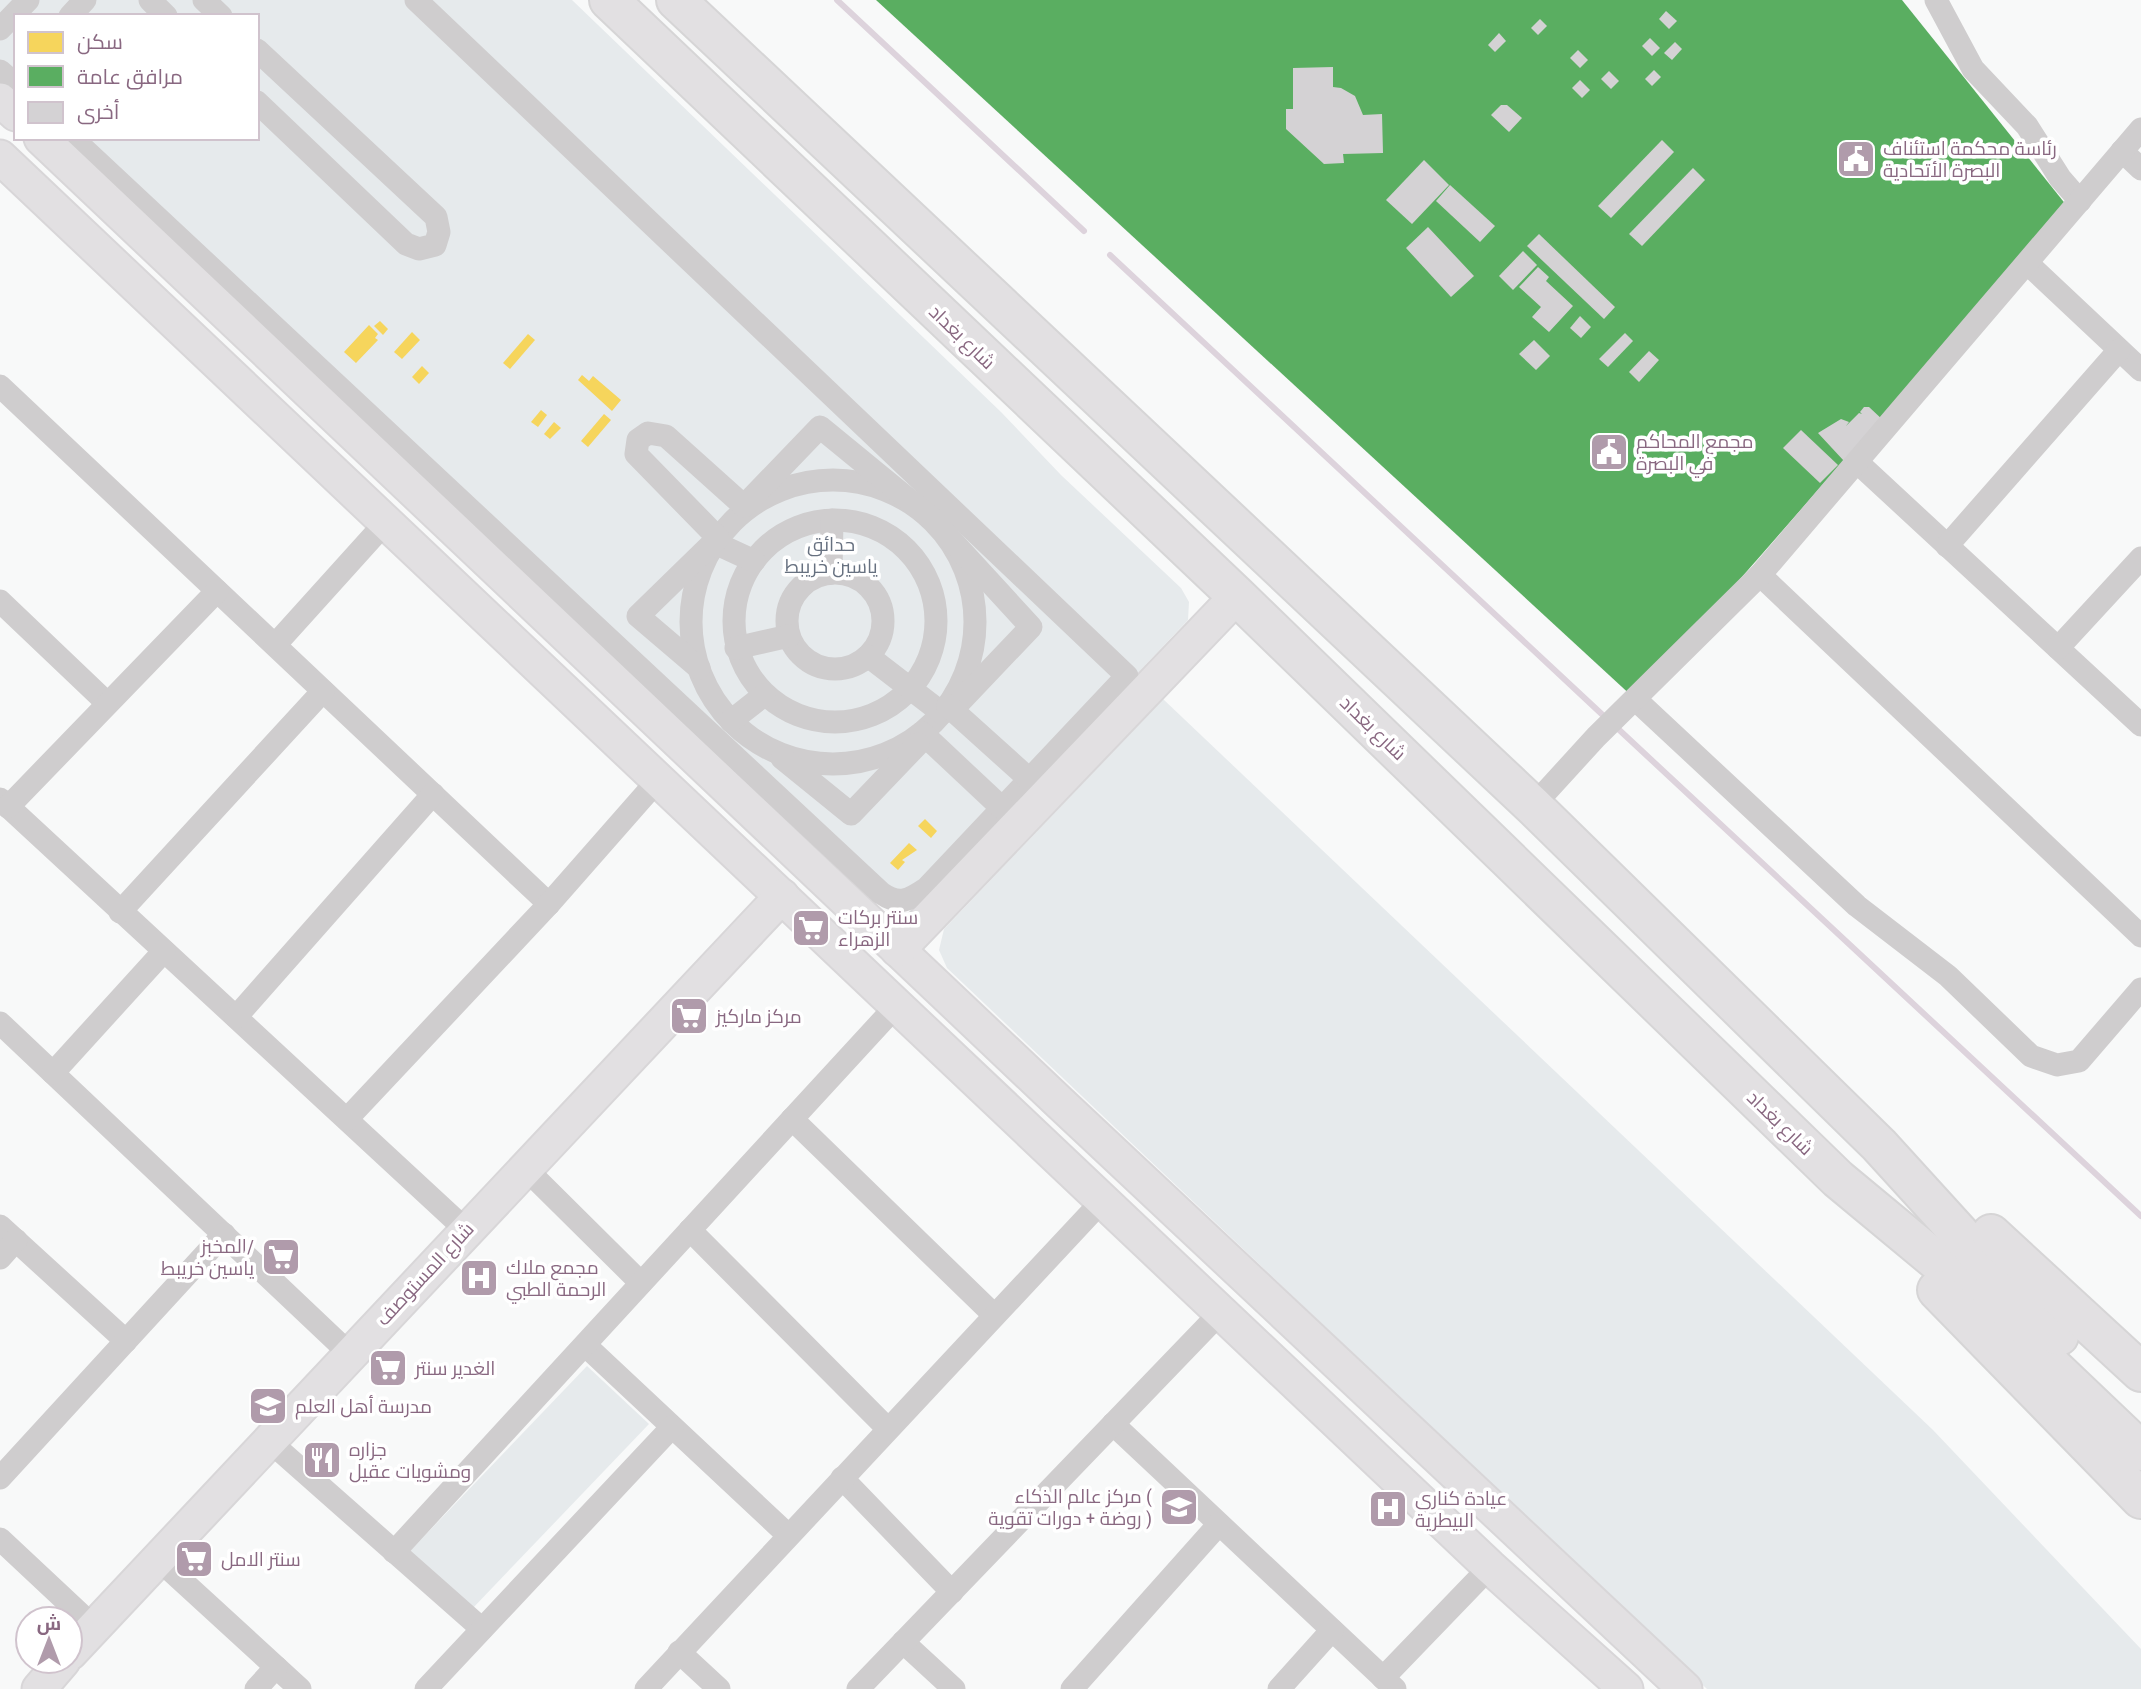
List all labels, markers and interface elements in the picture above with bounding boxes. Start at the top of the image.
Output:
legend [14,14,259,140]
text: سكن [77,30,123,55]
text: مرافق عامة [77,65,183,90]
text: أخرى [77,99,119,125]
place label: رئاسة محكمة استئناف البصرة الأتحادية [1883,137,2057,182]
public building icon: رئاسة محكمة استئناف البصرة الأتحادية [1835,138,1877,180]
street label: شارع بغداد [923,300,1000,375]
place label: مجمع المحاكم في البصرة [1636,430,1753,478]
public building icon: مجمع المحاكم في البصرة [1588,431,1630,473]
park label: حدائق ياسين خريبط [784,533,878,578]
street label: شارع بغداد [1334,691,1411,766]
place label: سنتر بركات الزهراء [838,906,918,951]
supermarket icon: سنتر بركات الزهراء [790,907,832,949]
supermarket icon: مركز ماركيز [668,995,710,1037]
place label: مركز ماركيز [715,1005,802,1028]
street label: شارع بغداد [1741,1086,1818,1161]
street label: شارع المستوصف [371,1218,480,1332]
place label: المخبز/ ياسين خريبط [161,1235,254,1280]
supermarket icon: المخبز/ ياسين خريبط [260,1236,302,1278]
place label: مجمع ملاك الرحمة الطبي [506,1256,606,1304]
hospital icon: مجمع ملاك الرحمة الطبي [458,1257,500,1299]
supermarket icon: الغدير سنتر [367,1347,409,1389]
place label: الغدير سنتر [414,1357,495,1380]
school or university icon: مدرسة أهل العلم [247,1385,289,1427]
place label: مدرسة أهل العلم [295,1395,432,1420]
place label: جزاره ومشويات عقيل [349,1438,471,1483]
restaurant icon: جزاره ومشويات عقيل [301,1439,343,1481]
place label: مركز عالم الذكاء ( روضة + دورات تقوية ) [988,1485,1152,1530]
school or university icon: مركز عالم الذكاء ( روضة + دورات تقوية ) [1158,1486,1200,1528]
place label: عيادة كناري البيطرية [1415,1487,1507,1532]
hospital icon: عيادة كناري البيطرية [1367,1488,1409,1530]
supermarket icon: سنتر الامل [173,1538,215,1580]
place label: سنتر الامل [221,1548,301,1571]
north arrow [14,1605,84,1675]
text: ش [37,1612,61,1635]

